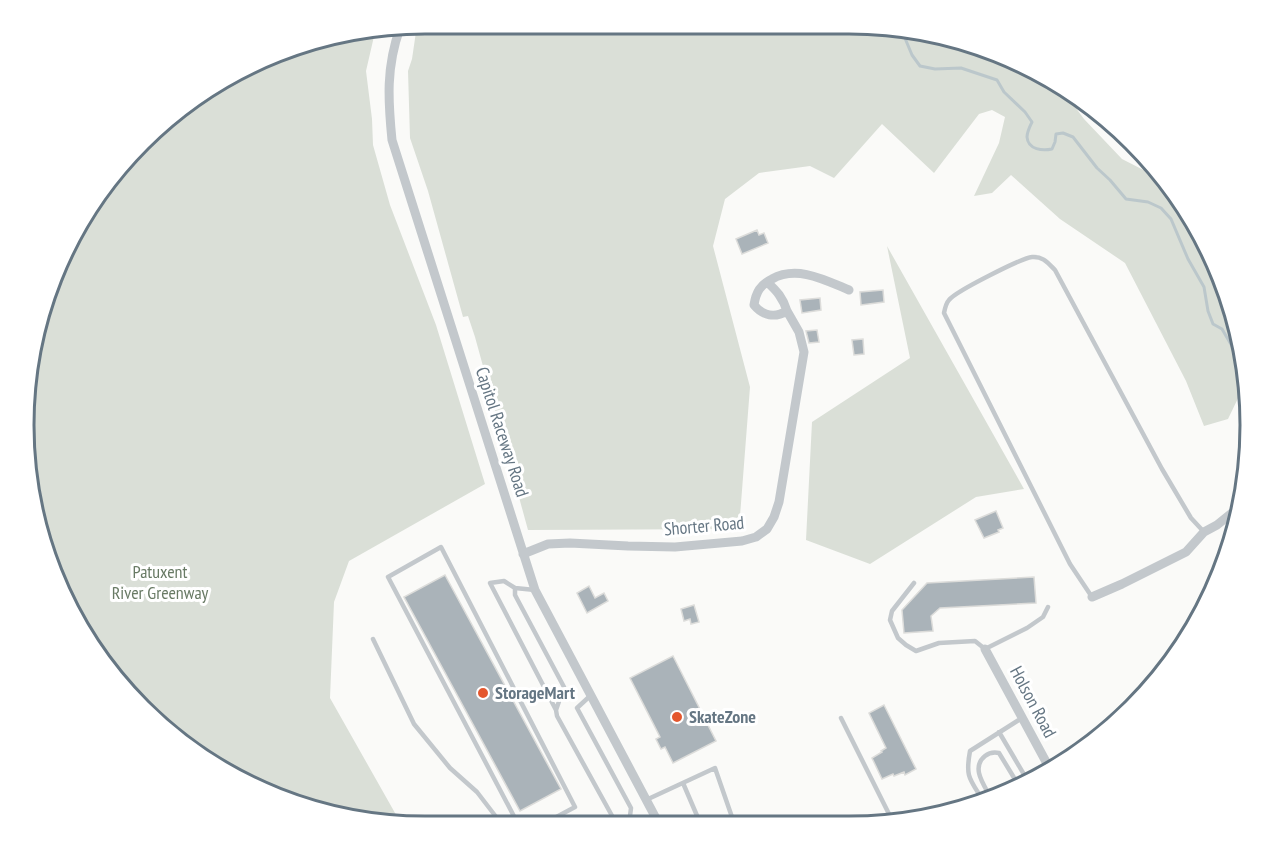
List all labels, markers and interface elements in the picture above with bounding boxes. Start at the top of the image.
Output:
street label: Capitol Raceway Road [471,364,534,500]
street label: Shorter Road [663,511,745,540]
park label: Patuxent River Greenway [112,560,209,604]
street label: Holson Road [1005,662,1062,742]
place label: StorageMart [495,681,576,704]
marker: StorageMart [476,686,490,700]
place label: SkateZone [689,705,756,728]
marker: SkateZone [670,710,684,724]

